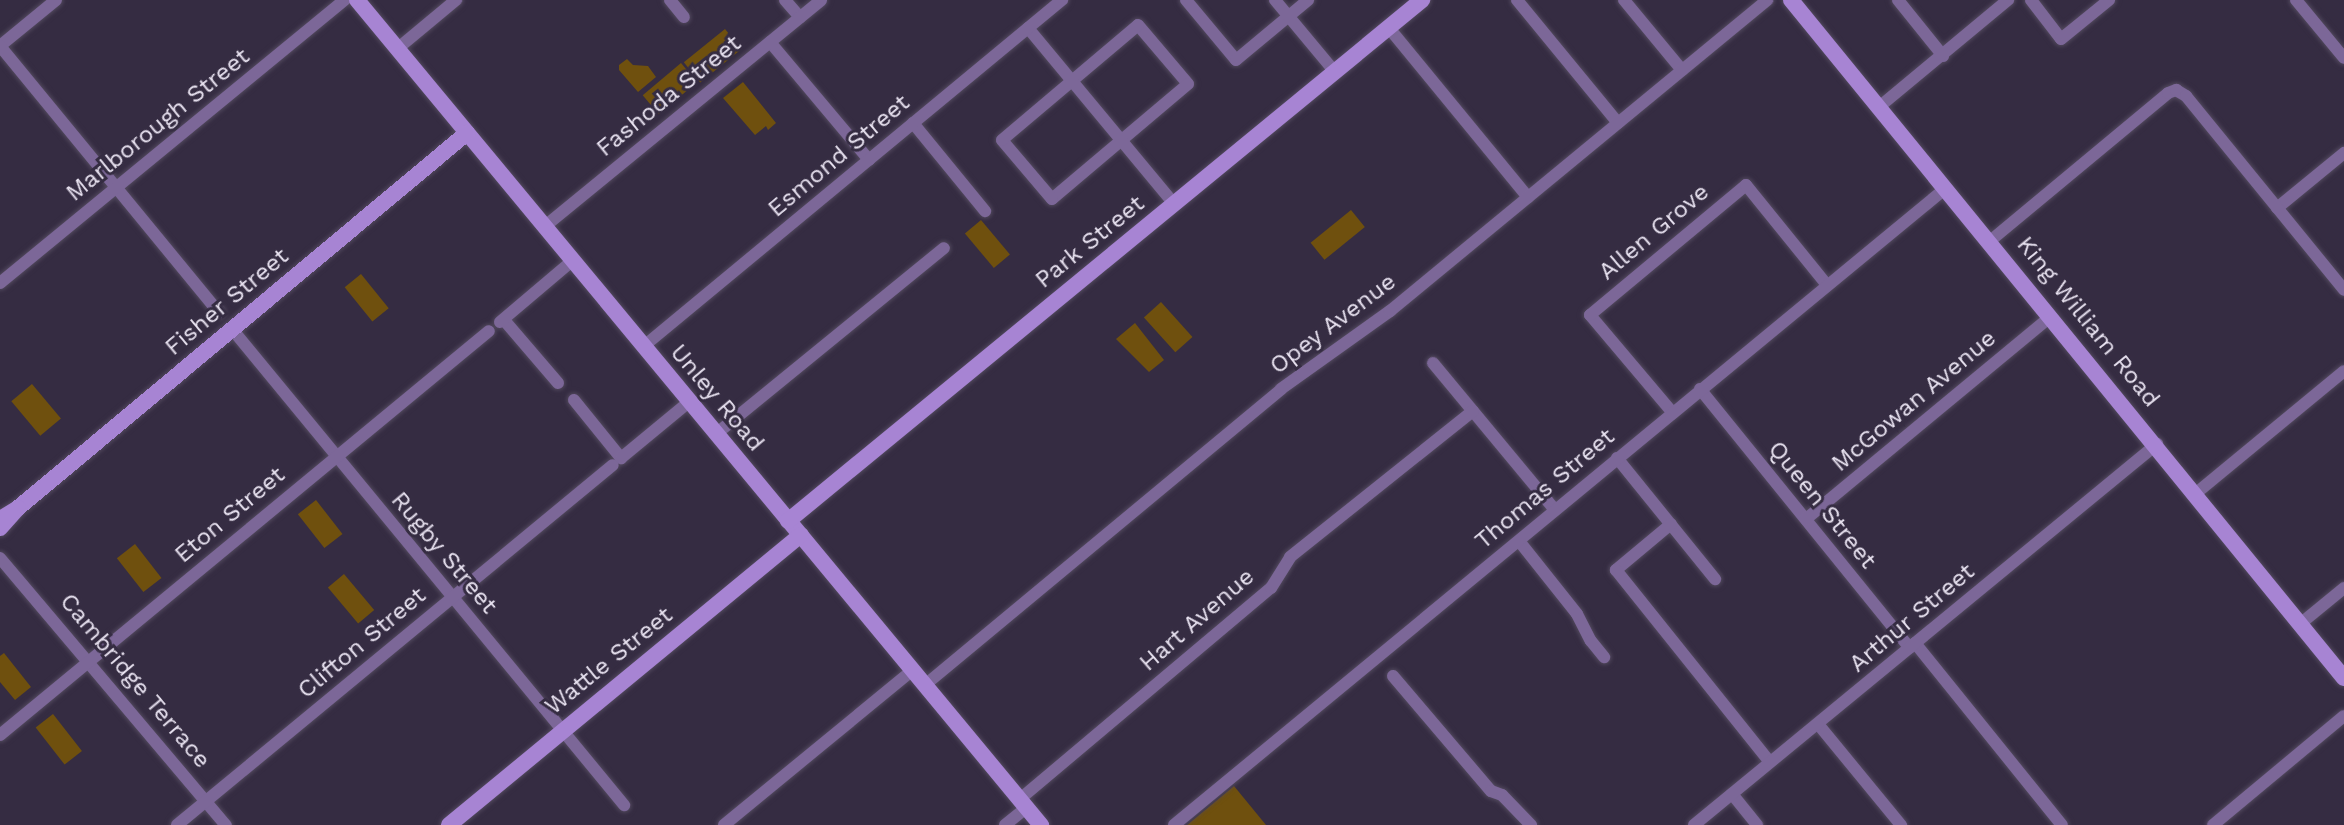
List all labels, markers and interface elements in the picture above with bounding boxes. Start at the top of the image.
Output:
street label: Fashoda Street [591,29,747,163]
street label: Marlborough Street [61,42,255,208]
street label: Esmond Street [763,89,915,223]
street label: Allen Grove [1593,178,1715,286]
street label: Park Street [1030,189,1150,295]
street label: King William Road [2010,231,2166,413]
street label: Fisher Street [159,242,295,362]
street label: Opey Avenue [1264,267,1402,381]
street label: McGowan Avenue [1826,324,2002,478]
street label: Unley Road [664,338,770,458]
street label: Thomas Street [1470,422,1620,556]
street label: Queen Street [1762,435,1882,575]
street label: Eton Street [169,461,291,569]
street label: Rugby Street [385,486,503,620]
street label: Arthur Street [1843,557,1981,679]
street label: Hart Avenue [1133,562,1261,678]
street label: Clifton Street [292,581,432,705]
street label: Cambridge Terrace [53,588,217,774]
street label: Wattle Street [540,601,678,721]

